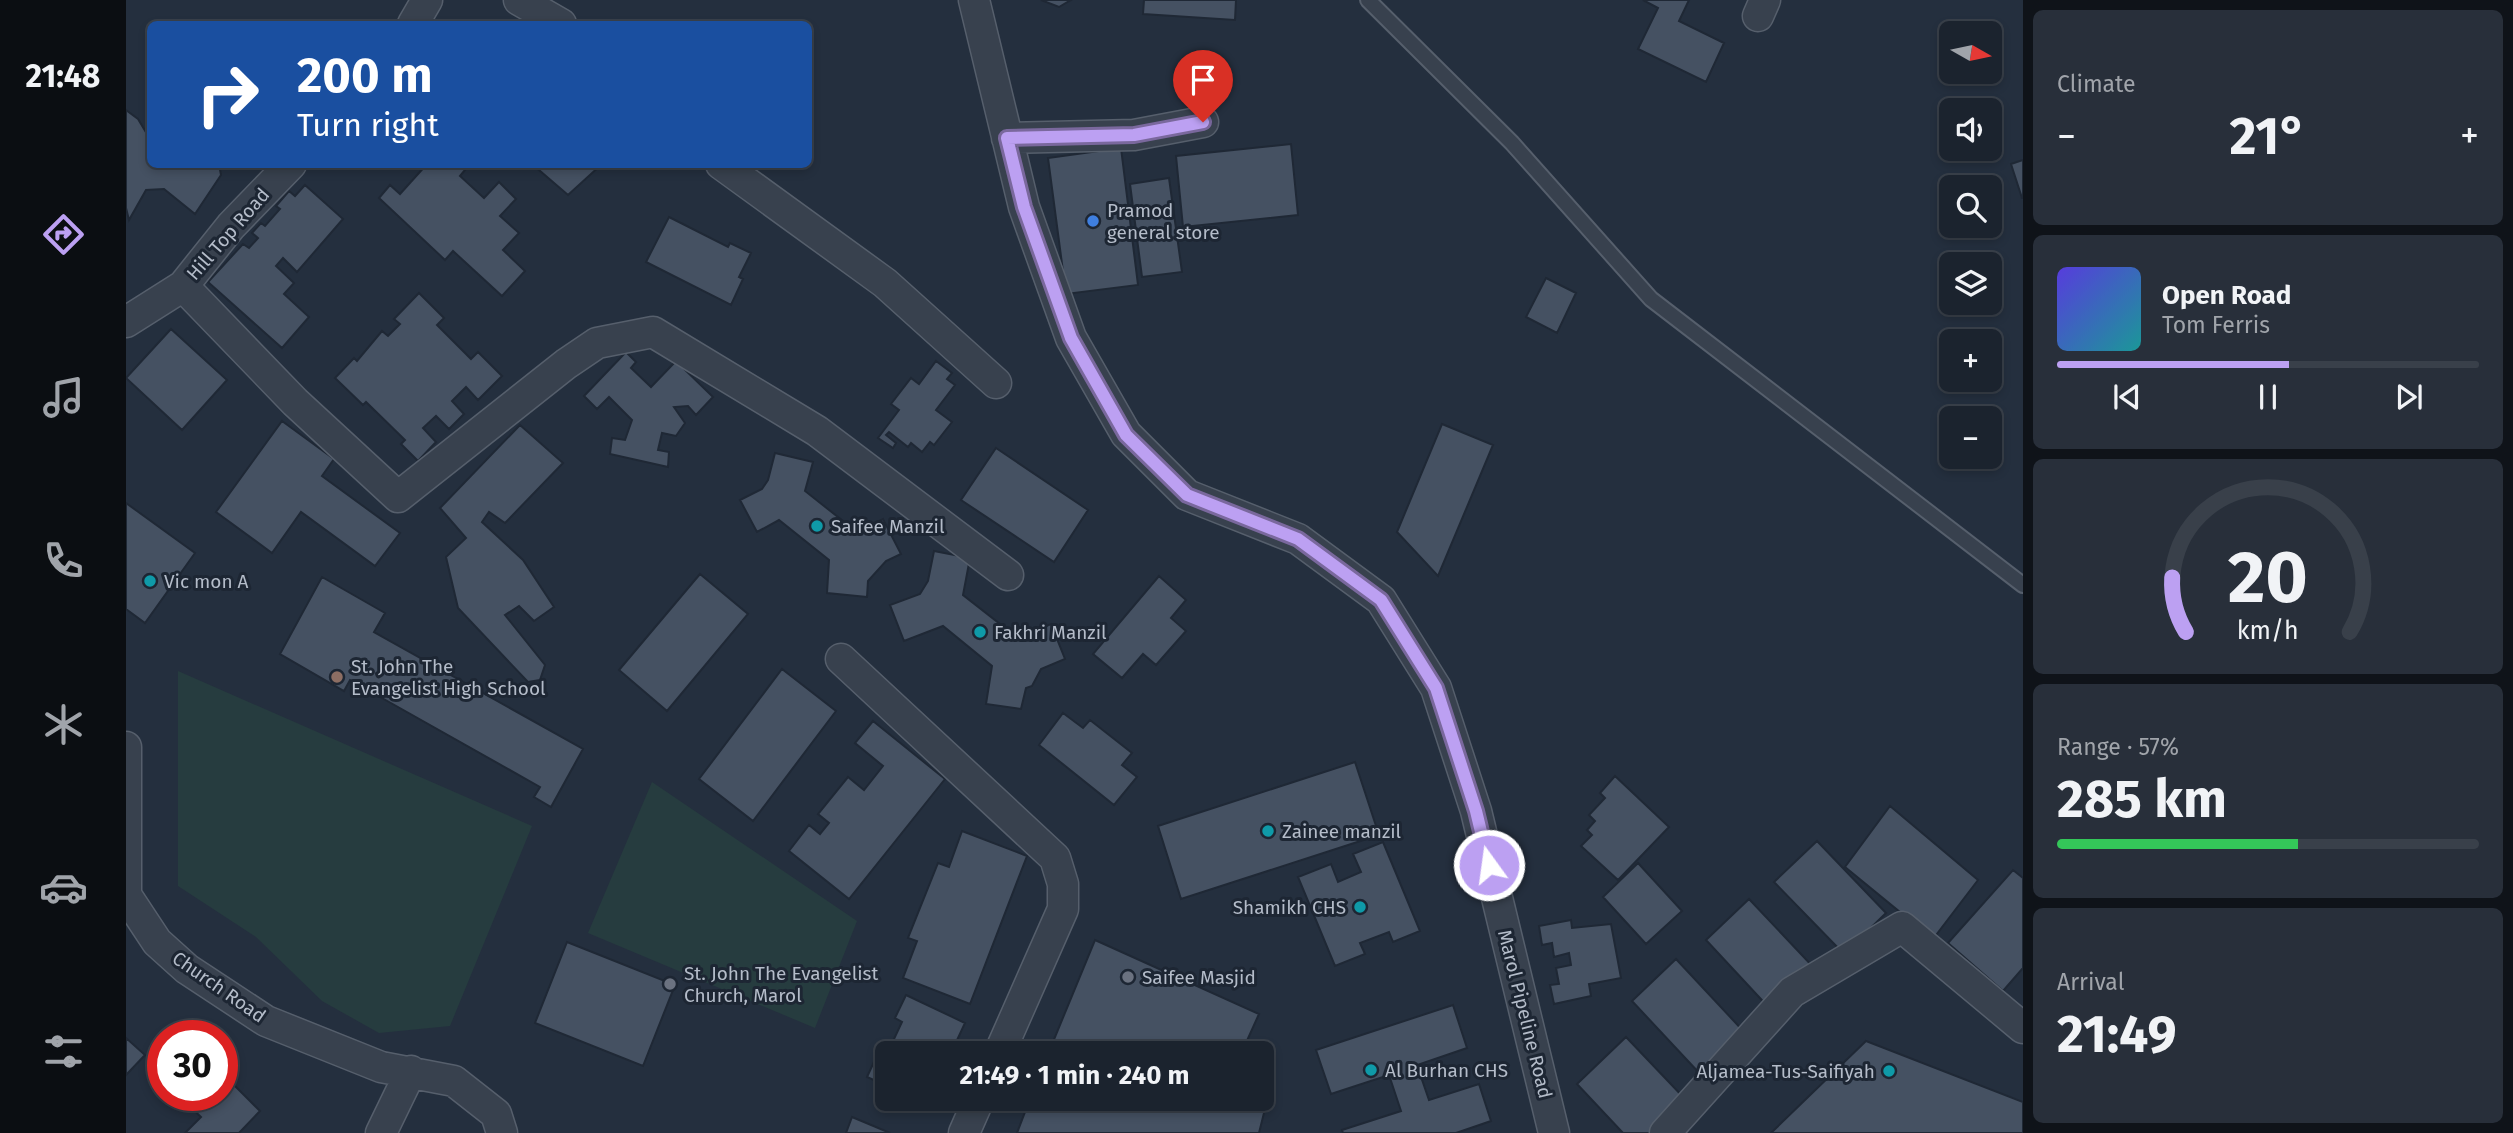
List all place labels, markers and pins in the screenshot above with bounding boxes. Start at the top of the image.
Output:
pin [1173,50,1233,122]
place label: Pramod general store [1107,199,1220,244]
marker: Pramod general store [1085,213,1101,229]
place label: Saifee Manzil [831,515,945,538]
marker: Saifee Manzil [809,518,825,534]
place label: Vic mon A [164,570,249,593]
marker: Vic mon A [142,573,158,589]
place label: Fakhri Manzil [994,621,1107,644]
marker: Fakhri Manzil [972,624,988,640]
place label: St. John The Evangelist High School [351,655,546,700]
marker: St. John The Evangelist High School [329,669,345,685]
place label: Zainee manzil [1282,820,1402,843]
marker: Zainee manzil [1260,823,1276,839]
place label: Shamikh CHS [1233,896,1346,919]
marker: Shamikh CHS [1352,899,1368,915]
place label: St. John The Evangelist Church, Marol [684,962,878,1007]
place label: Saifee Masjid [1142,966,1256,989]
marker: Saifee Masjid [1120,969,1136,985]
marker: St. John The Evangelist Church, Marol [662,976,678,992]
place label: Al Burhan CHS [1385,1059,1508,1082]
place label: Aljamea-Tus-Saifiyah [1696,1060,1875,1083]
marker: Al Burhan CHS [1363,1062,1379,1078]
marker: Aljamea-Tus-Saifiyah [1881,1063,1897,1079]

